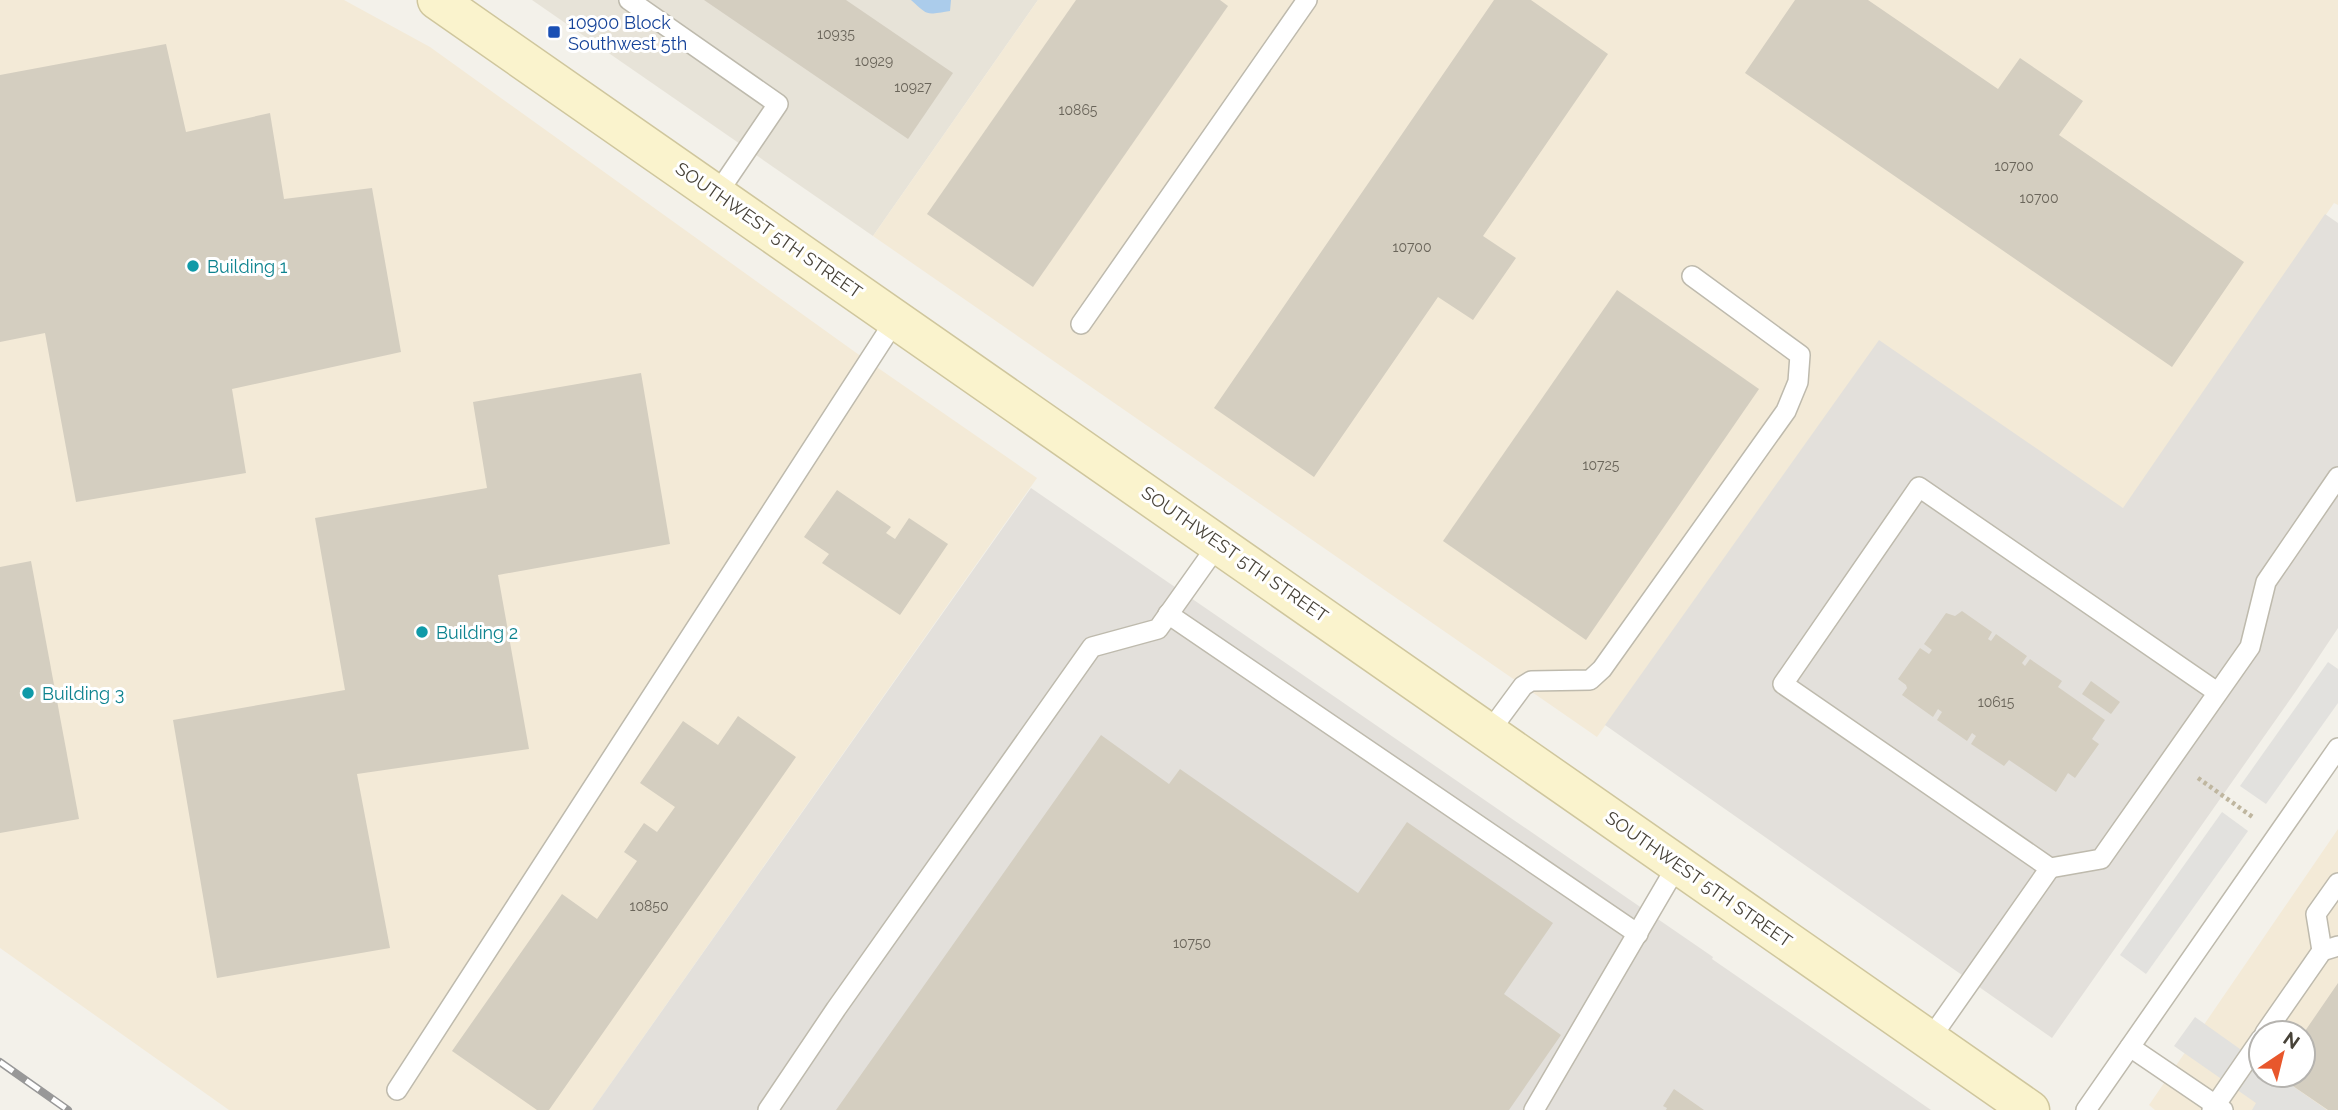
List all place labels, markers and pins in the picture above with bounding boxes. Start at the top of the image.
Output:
place label: 10900 Block Southwest 5th [568,12,687,54]
marker: 10900 Block Southwest 5th [546,24,562,40]
place label: Building 1 [207,256,288,277]
marker: Building 1 [185,258,201,274]
place label: Building 2 [436,622,518,643]
marker: Building 2 [414,624,430,640]
place label: Building 3 [42,683,124,704]
marker: Building 3 [20,685,36,701]

